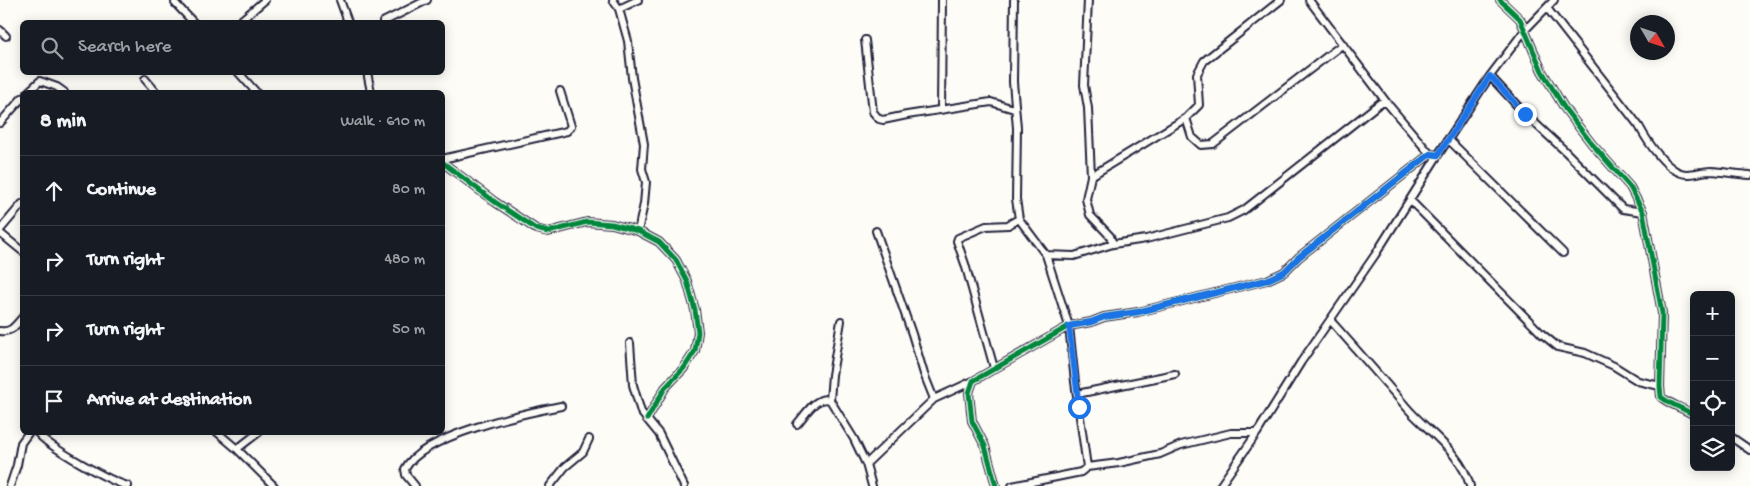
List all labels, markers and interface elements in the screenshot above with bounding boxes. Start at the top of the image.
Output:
north arrow [1630,15,1675,60]
search box [20,20,445,75]
icon: search [38,34,66,62]
text: Search here [78,36,172,59]
route end [1514,103,1537,126]
text: 8 min [40,110,86,135]
text: Walk · 610 m [340,113,425,132]
icon: ahead [40,177,68,205]
text: Continue [87,179,156,202]
text: 80 m [392,181,425,200]
icon: right [40,247,68,275]
text: Turn right [87,249,163,272]
text: 480 m [384,251,425,270]
map controls [1690,291,1735,471]
button: + [1690,291,1735,336]
icon: right [40,317,68,345]
text: Turn right [87,319,163,342]
text: 50 m [392,321,425,340]
button: − [1690,336,1735,381]
button: locate [1690,381,1735,426]
icon: arrive [40,387,68,415]
text: Arrive at destination [87,389,251,412]
route start [1068,396,1091,419]
button: layers [1690,426,1735,471]

